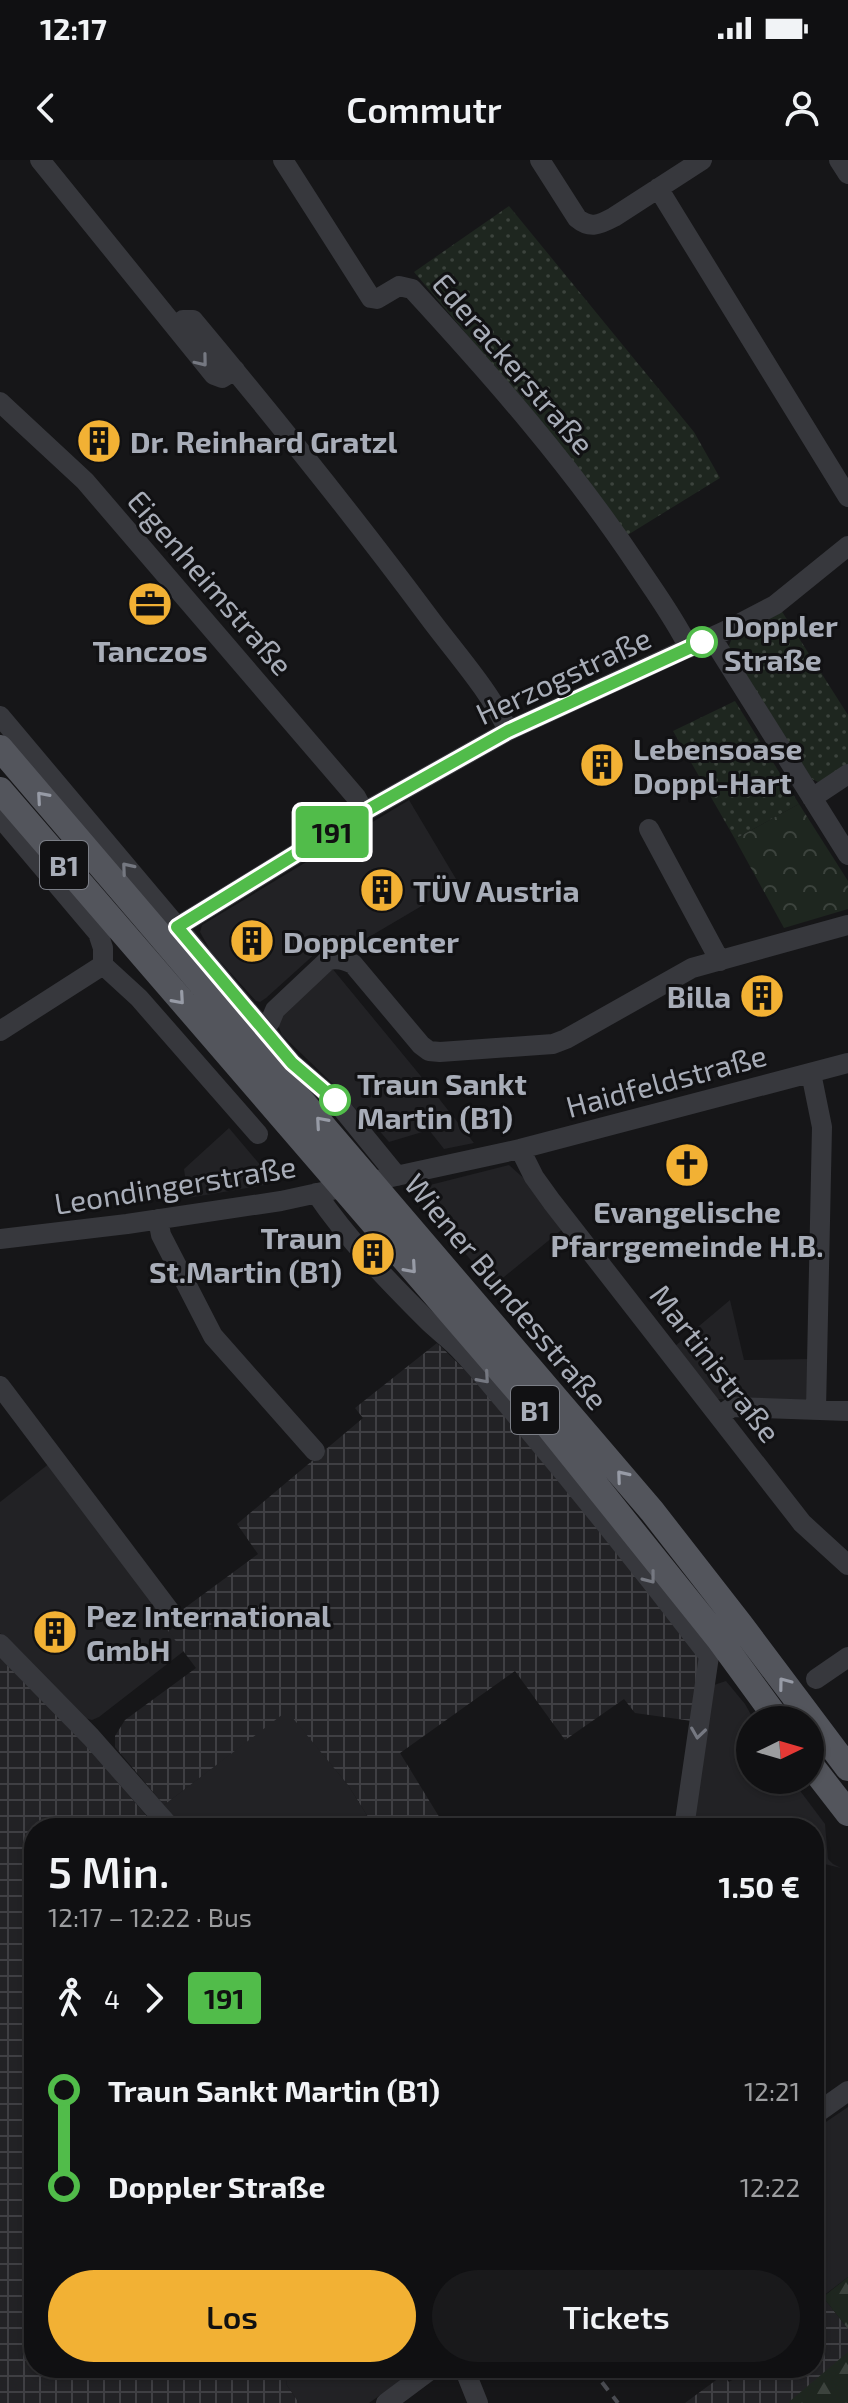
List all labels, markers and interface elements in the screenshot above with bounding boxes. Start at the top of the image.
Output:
text: 12:17 [40,10,107,46]
icon: back [24,86,68,130]
icon: person [780,86,824,130]
text: Commutr [346,87,502,130]
street label: Ederackerstraße [426,265,602,461]
one-way arrow [193,351,207,366]
building icon: Dr. Reinhard Gratzl [75,417,123,465]
place label: Dr. Reinhard Gratzl [130,423,398,459]
street label: Eigenheimstraße [121,482,301,682]
office icon: Tanczos [126,580,174,628]
place label: Doppler Straße [724,607,838,677]
street label: Herzogstraße [470,619,656,731]
marker: Doppler Straße [687,627,717,657]
place label: Tanczos [92,632,208,668]
place label: Lebensoase Doppl-Hart [633,730,802,800]
building icon: Lebensoase Doppl-Hart [578,741,626,789]
one-way arrow [37,792,52,807]
line badge: 191 [286,806,378,858]
text: 191 [312,815,352,849]
road number: B1 [40,841,88,889]
one-way arrow [122,862,137,877]
building icon: TÜV Austria [358,866,406,914]
place label: TÜV Austria [413,872,580,908]
building icon: Dopplcenter [228,917,276,965]
place label: Dopplcenter [283,923,459,959]
building icon: Billa [738,972,786,1020]
place label: Billa [667,978,731,1014]
one-way arrow [169,989,184,1004]
street label: Haidfeldstraße [562,1036,770,1124]
place label: Traun Sankt Martin (B1) [357,1065,527,1135]
marker: Traun Sankt Martin (B1) [320,1085,350,1115]
one-way arrow [316,1117,331,1131]
church icon: Evangelische Pfarrgemeinde H.B. [663,1141,711,1189]
street label: Leondingerstraße [52,1147,298,1221]
street label: Wiener Bundesstraße [398,1166,616,1416]
place label: Evangelische Pfarrgemeinde H.B. [551,1193,823,1263]
place label: Traun St.Martin (B1) [149,1219,342,1289]
building icon: Traun St.Martin (B1) [349,1230,397,1278]
one-way arrow [401,1258,416,1273]
street label: Martinistraße [643,1277,789,1449]
one-way arrow [474,1369,489,1383]
road number: B1 [511,1386,559,1434]
one-way arrow [617,1471,632,1485]
one-way arrow [640,1570,654,1584]
place label: Pez International GmbH [86,1597,331,1667]
building icon: Pez International GmbH [31,1608,79,1656]
one-way arrow [780,1677,794,1692]
north arrow [736,1706,824,1794]
map controls [736,1706,824,1794]
one-way arrow [690,1727,707,1740]
text: 5 Min. [48,1844,169,1897]
text: 1.50 € [718,1868,800,1904]
text: 12:17 – 12:22 · Bus [48,1901,252,1932]
icon: walk [48,1976,92,2020]
icon: forward [132,1976,176,2020]
text: 191 [204,1981,245,2015]
text: 4 [104,1983,120,2014]
text: Traun Sankt Martin (B1) [108,2072,440,2108]
text: 12:21 [744,2075,800,2106]
text: Doppler Straße [108,2168,325,2204]
text: 12:22 [740,2171,800,2202]
button: Los [48,2270,416,2362]
button: Tickets [432,2270,800,2362]

